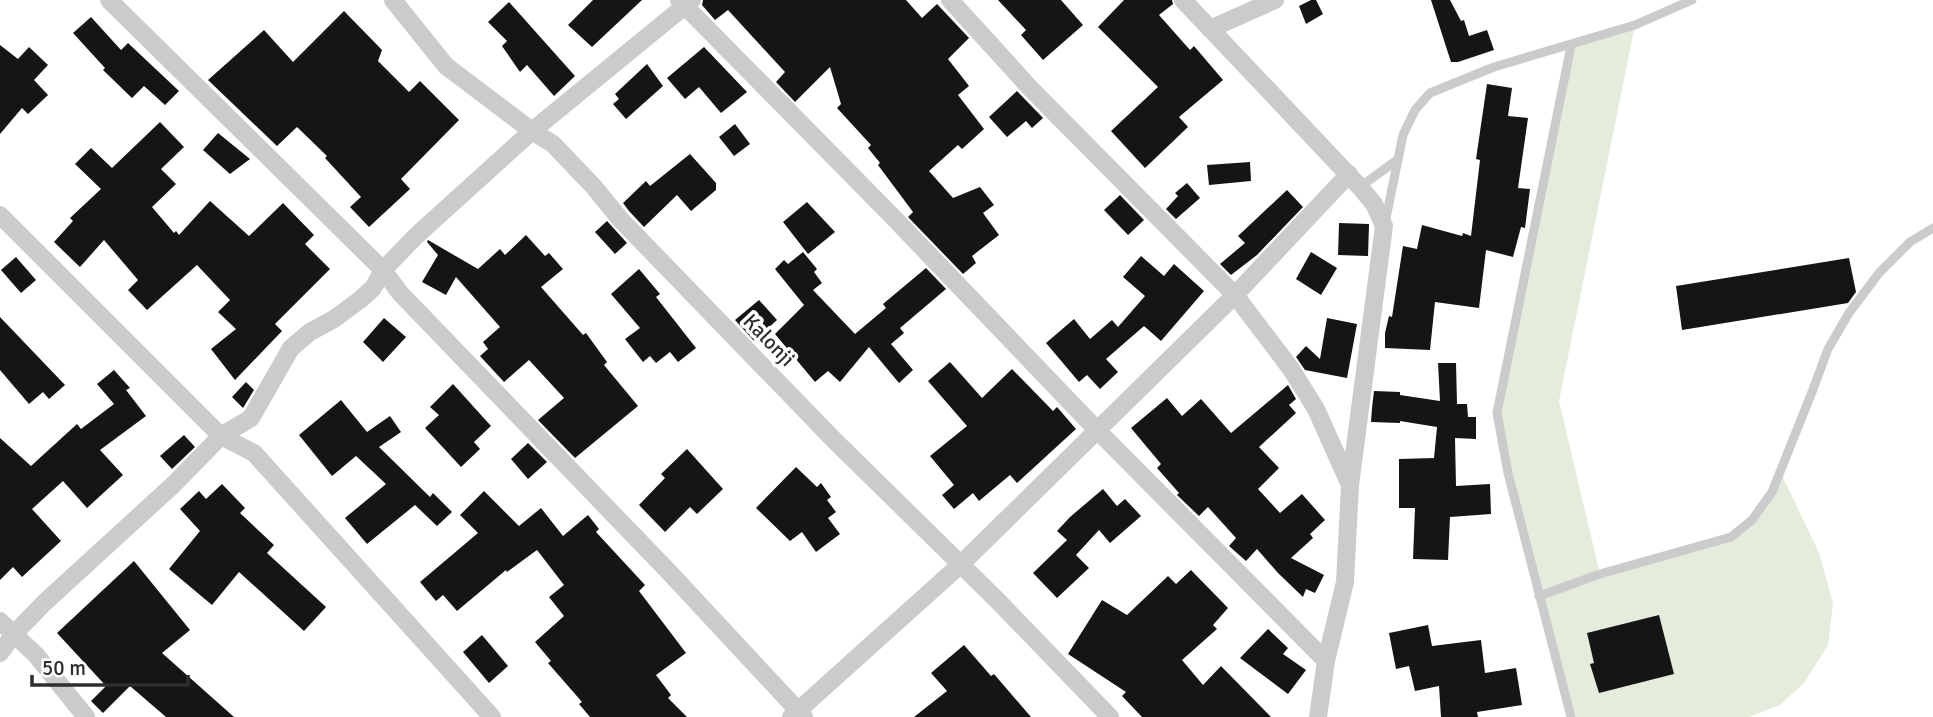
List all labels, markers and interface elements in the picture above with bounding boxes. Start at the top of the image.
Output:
street label: Kalonji [738,308,800,372]
scale bar [32,644,187,688]
text: 50 m [42,655,86,681]

